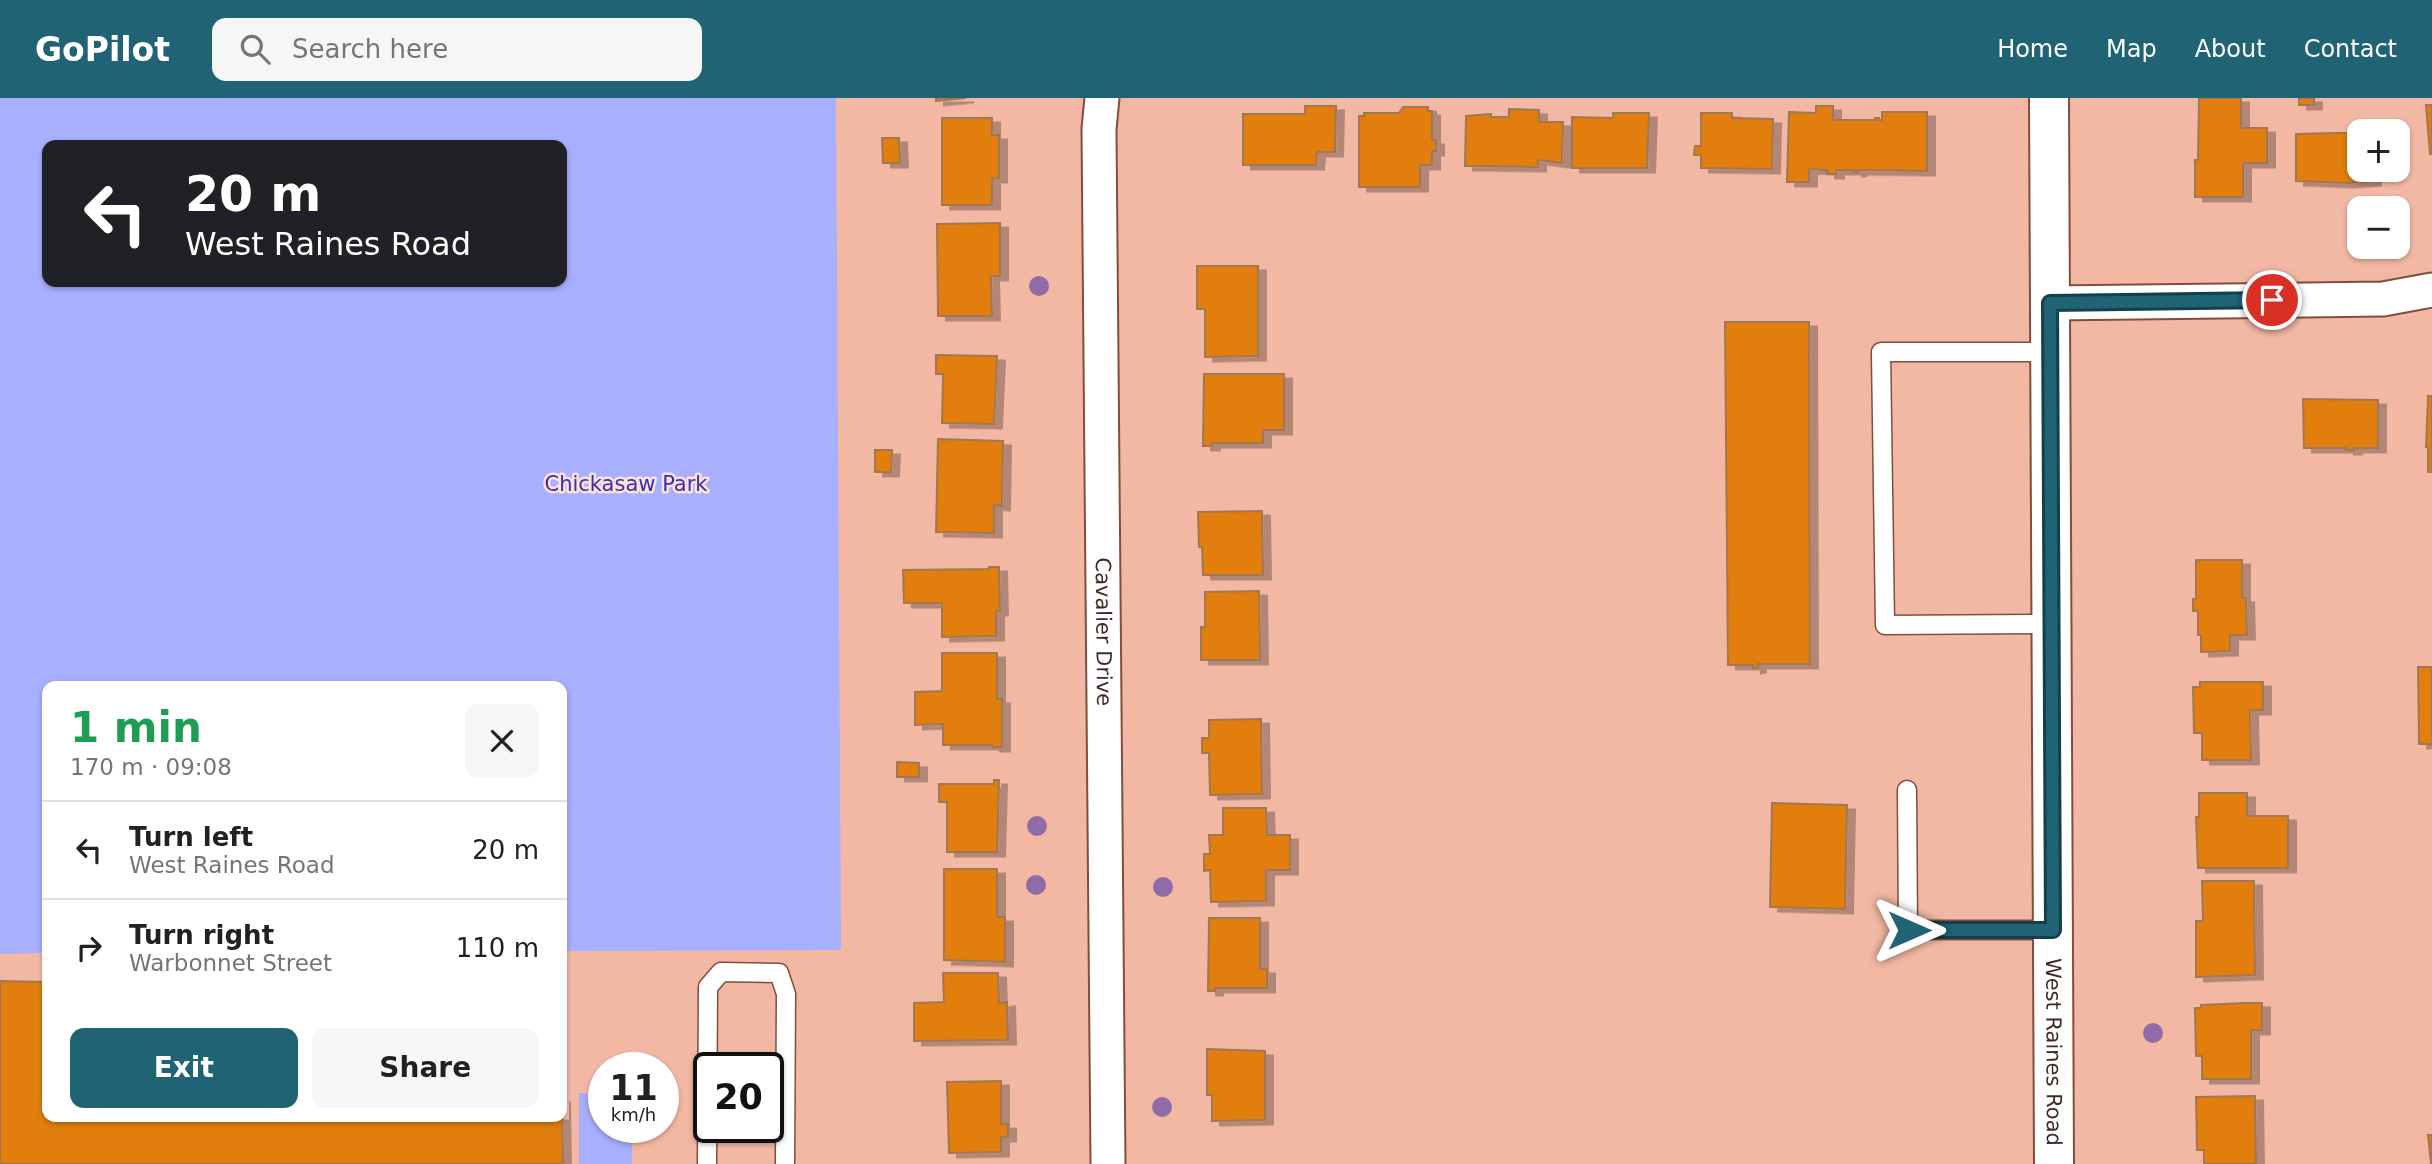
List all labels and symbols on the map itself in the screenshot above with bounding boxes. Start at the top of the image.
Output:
pin [2242,270,2302,330]
park label: Chickasaw Park [544,472,708,496]
street label: Cavalier Drive [1091,557,1116,706]
position arrow [1872,893,1946,967]
street label: West Raines Road [2041,958,2066,1146]
speed limit sign: 20 [693,1052,784,1143]

